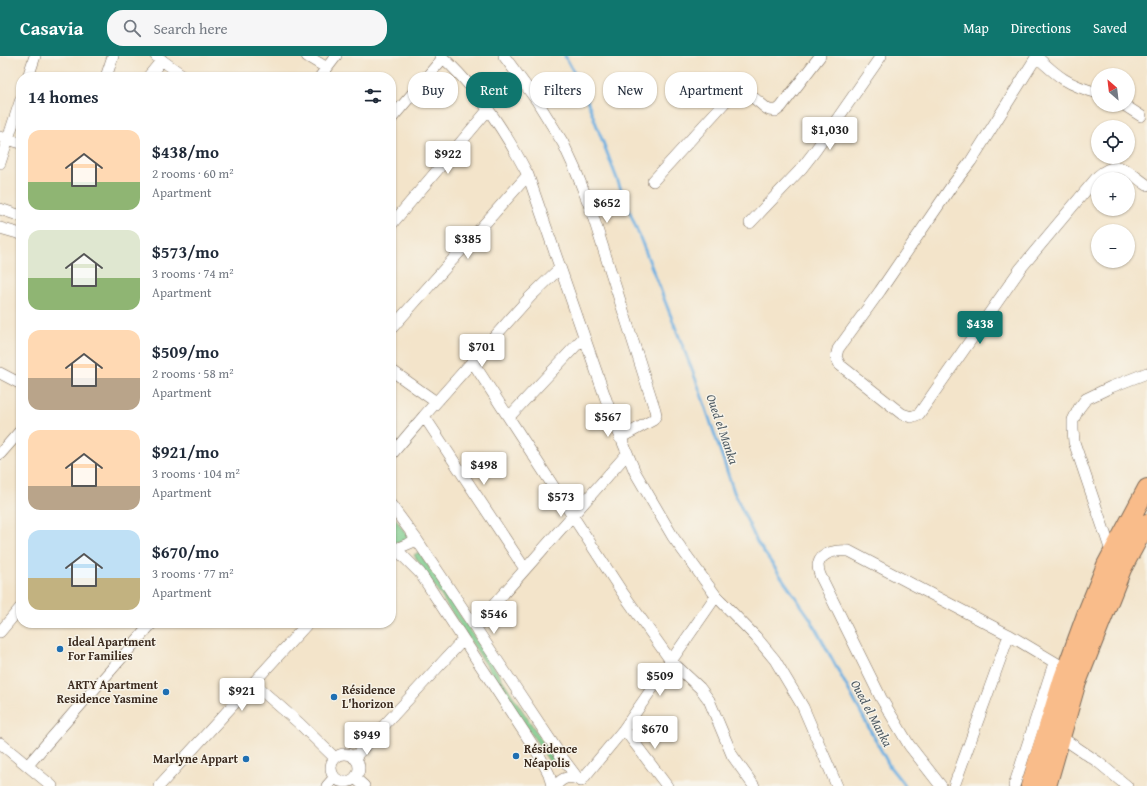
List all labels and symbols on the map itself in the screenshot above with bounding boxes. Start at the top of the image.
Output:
north arrow [1091,68,1135,112]
pin: $1,030 [797,117,863,151]
pin: $922 [424,141,472,175]
pin: $652 [583,190,631,224]
pin: $385 [444,226,492,260]
pin: $438 [956,311,1004,345]
pin: $701 [458,334,506,368]
water label: Oued el Manka [702,391,743,467]
pin: $567 [584,404,632,438]
pin: $498 [460,452,508,486]
pin: $573 [537,484,585,518]
pin: $546 [470,601,518,635]
place label: Ideal Apartment For Families [68,633,156,664]
marker: Ideal Apartment For Families [55,644,65,654]
pin: $509 [636,663,684,697]
place label: ARTY Apartment Residence Yasmine [57,676,158,707]
water label: Oued el Manka [846,676,897,750]
pin: $921 [218,678,266,712]
place label: Résidence L'horizon [342,681,396,712]
marker: ARTY Apartment Residence Yasmine [161,687,171,697]
marker: Résidence L'horizon [329,692,339,702]
pin: $670 [631,716,679,750]
pin: $949 [343,722,391,756]
place label: Résidence Néapolis [524,740,578,771]
place label: Marlyne Appart [153,750,238,767]
marker: Résidence Néapolis [511,751,521,761]
marker: Marlyne Appart [241,754,251,764]

